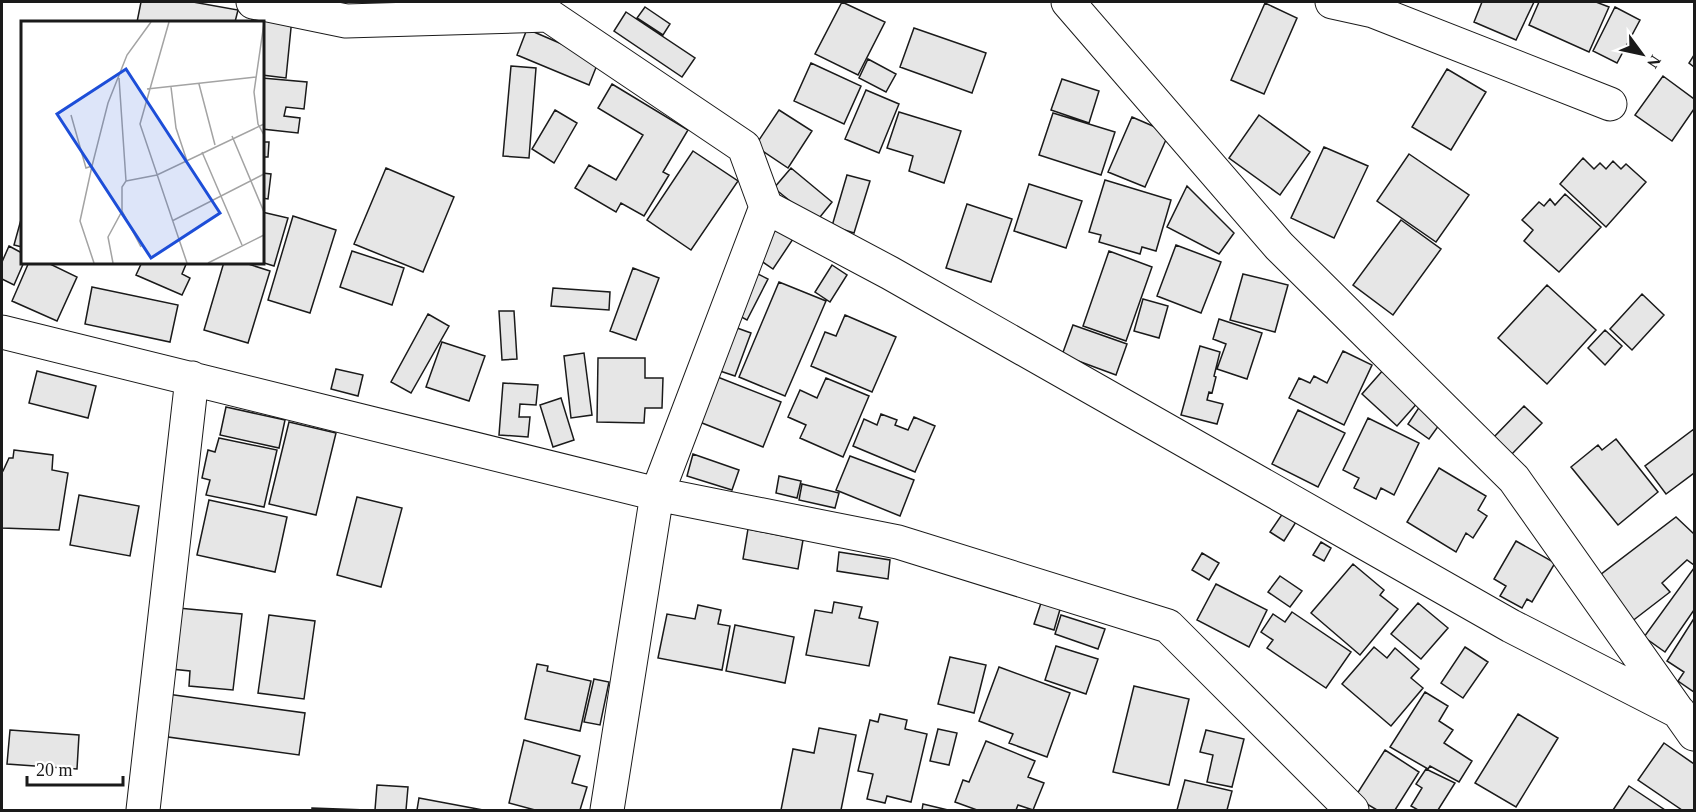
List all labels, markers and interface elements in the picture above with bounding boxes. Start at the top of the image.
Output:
inset map [21,21,264,264]
north arrow [1612,24,1672,84]
text: N [1644,52,1664,72]
scale bar [27,749,123,787]
text: 20 m [36,760,73,780]

